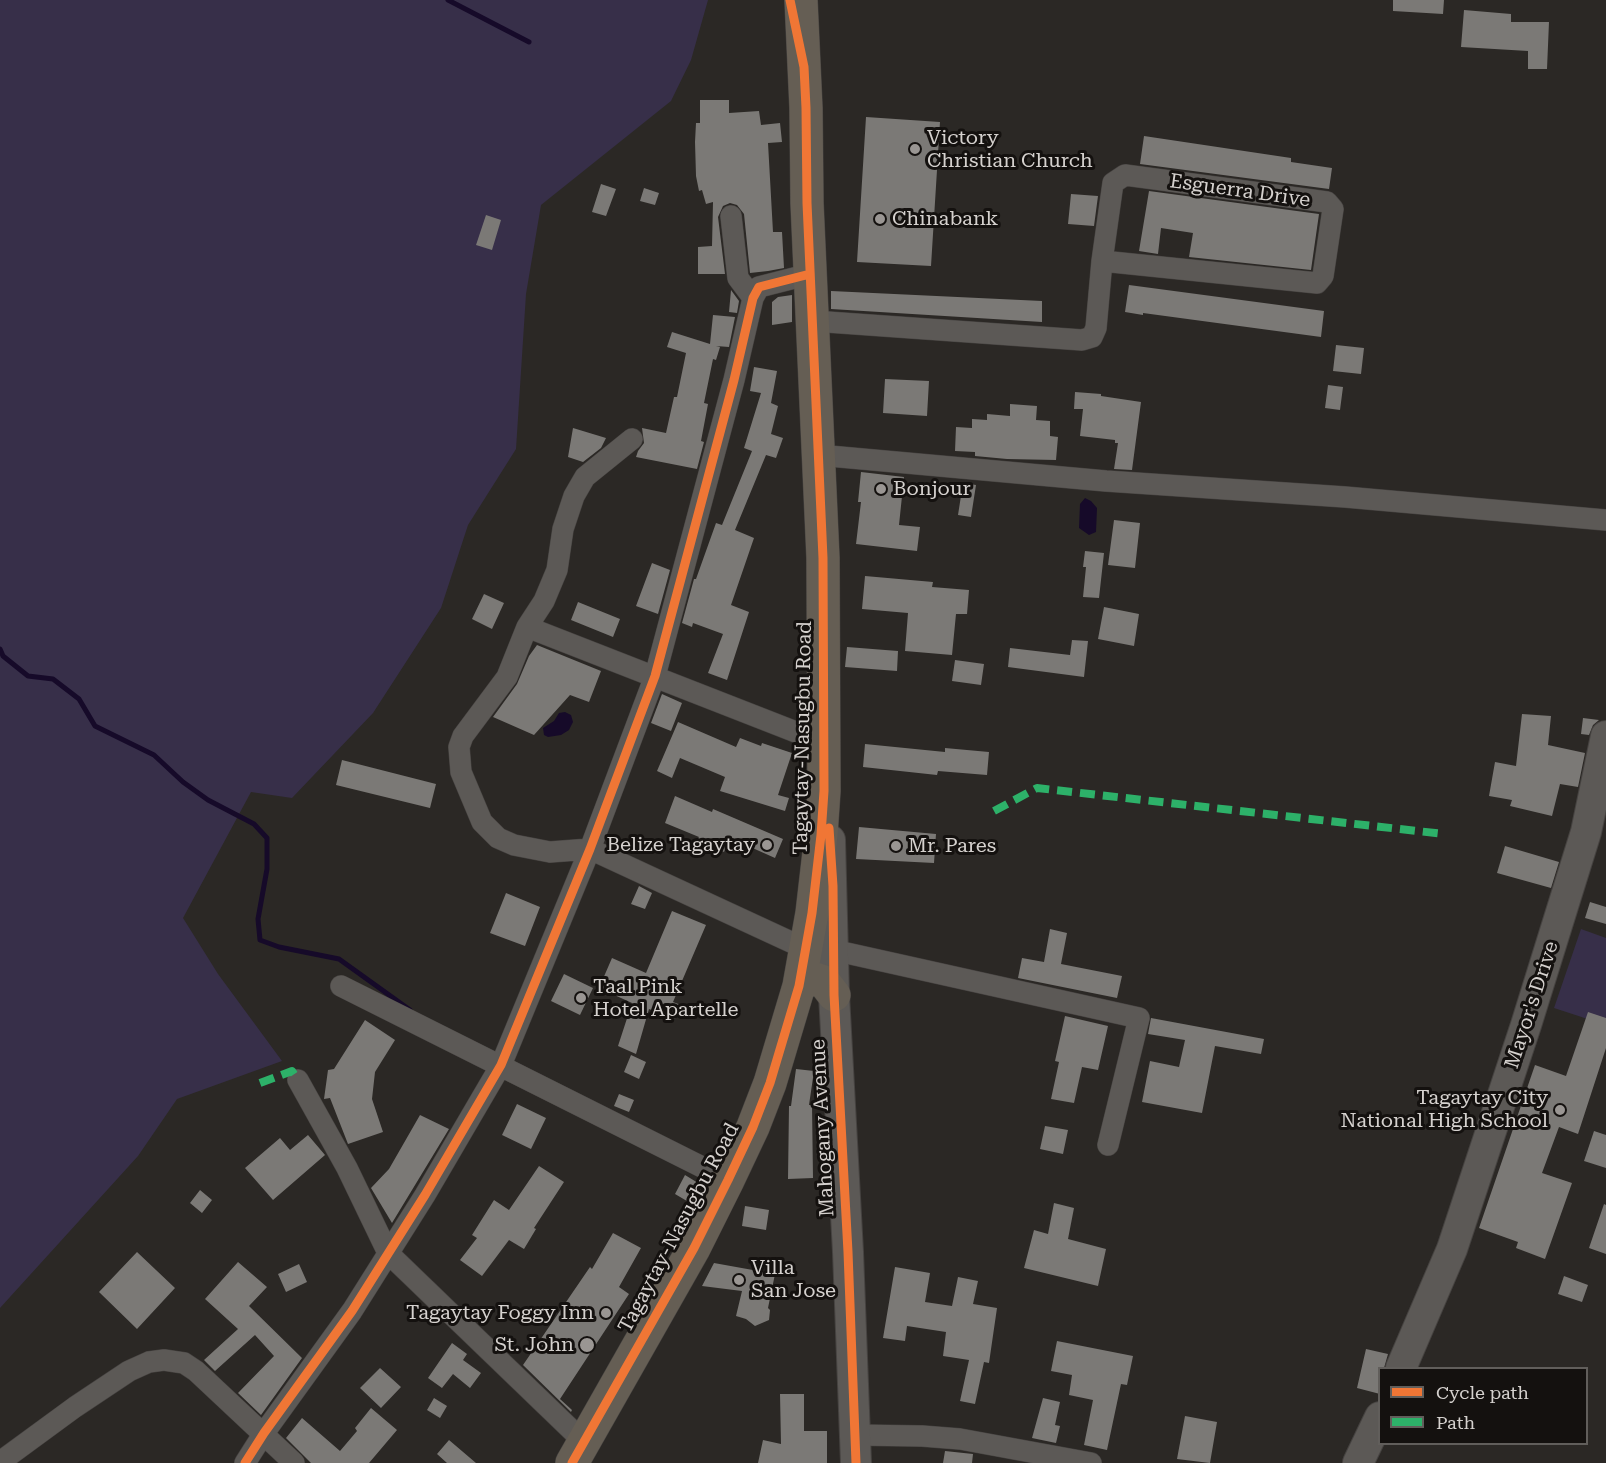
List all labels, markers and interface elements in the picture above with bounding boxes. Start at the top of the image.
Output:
place label: Victory Christian Church [927,126,1093,173]
marker: Victory Christian Church [908,142,922,156]
street label: Esguerra Drive [1168,169,1312,213]
place label: Chinabank [892,207,998,231]
marker: Chinabank [873,212,887,226]
place label: Bonjour [893,477,971,501]
marker: Bonjour [874,482,888,496]
street label: Tagaytay-Nasugbu Road [789,621,817,855]
place label: Belize Tagaytay [606,833,755,857]
place label: Mr. Pares [908,834,996,858]
marker: Belize Tagaytay [760,838,774,852]
marker: Mr. Pares [889,839,903,853]
street label: Mayor's Drive [1500,938,1564,1072]
place label: Taal Pink Hotel Apartelle [593,975,739,1022]
marker: Taal Pink Hotel Apartelle [574,991,588,1005]
street label: Mahogany Avenue [806,1039,840,1217]
place label: Tagaytay City National High School [1341,1086,1548,1133]
marker: Tagaytay City National High School [1553,1103,1567,1117]
street label: Tagaytay-Nasugbu Road [613,1119,745,1337]
place label: Villa San Jose [751,1256,836,1303]
marker: Villa San Jose [732,1273,746,1287]
place label: Tagaytay Foggy Inn [406,1301,594,1325]
marker: Tagaytay Foggy Inn [599,1306,613,1320]
place label: St. John [494,1333,574,1357]
marker: St. John [578,1336,596,1354]
legend [1378,1367,1588,1445]
text: Cycle path [1436,1382,1529,1403]
text: Path [1436,1412,1475,1433]

